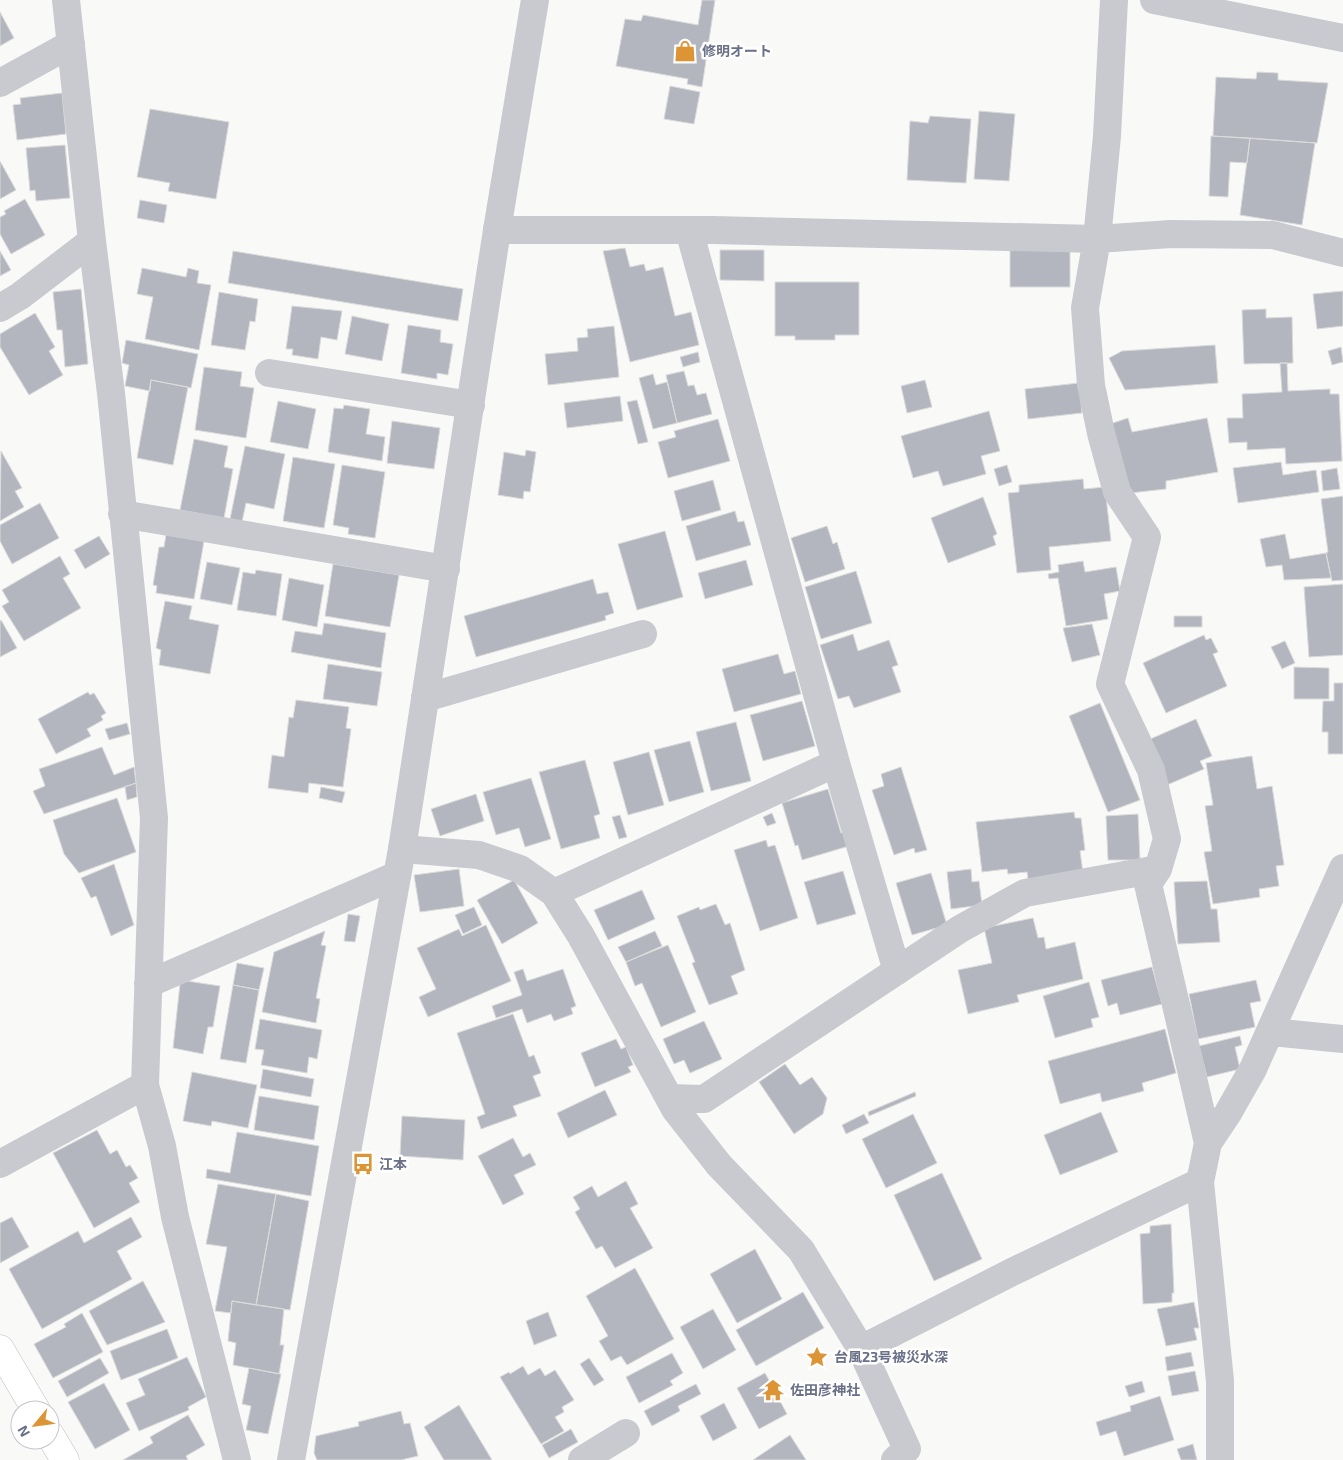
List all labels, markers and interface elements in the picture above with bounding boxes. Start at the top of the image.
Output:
shop icon: 修明オート [672,38,698,64]
place label: 修明オート [702,42,772,59]
bus stop icon: 江本 [350,1151,376,1177]
place label: 江本 [379,1155,407,1172]
place icon: 台風23号被災水深 [804,1344,830,1370]
place label: 台風23号被災水深 [834,1348,948,1365]
temple icon: 佐田彦神社 [760,1377,786,1403]
place label: 佐田彦神社 [790,1381,860,1398]
north arrow [10,1400,60,1450]
text: N [13,1423,33,1440]

